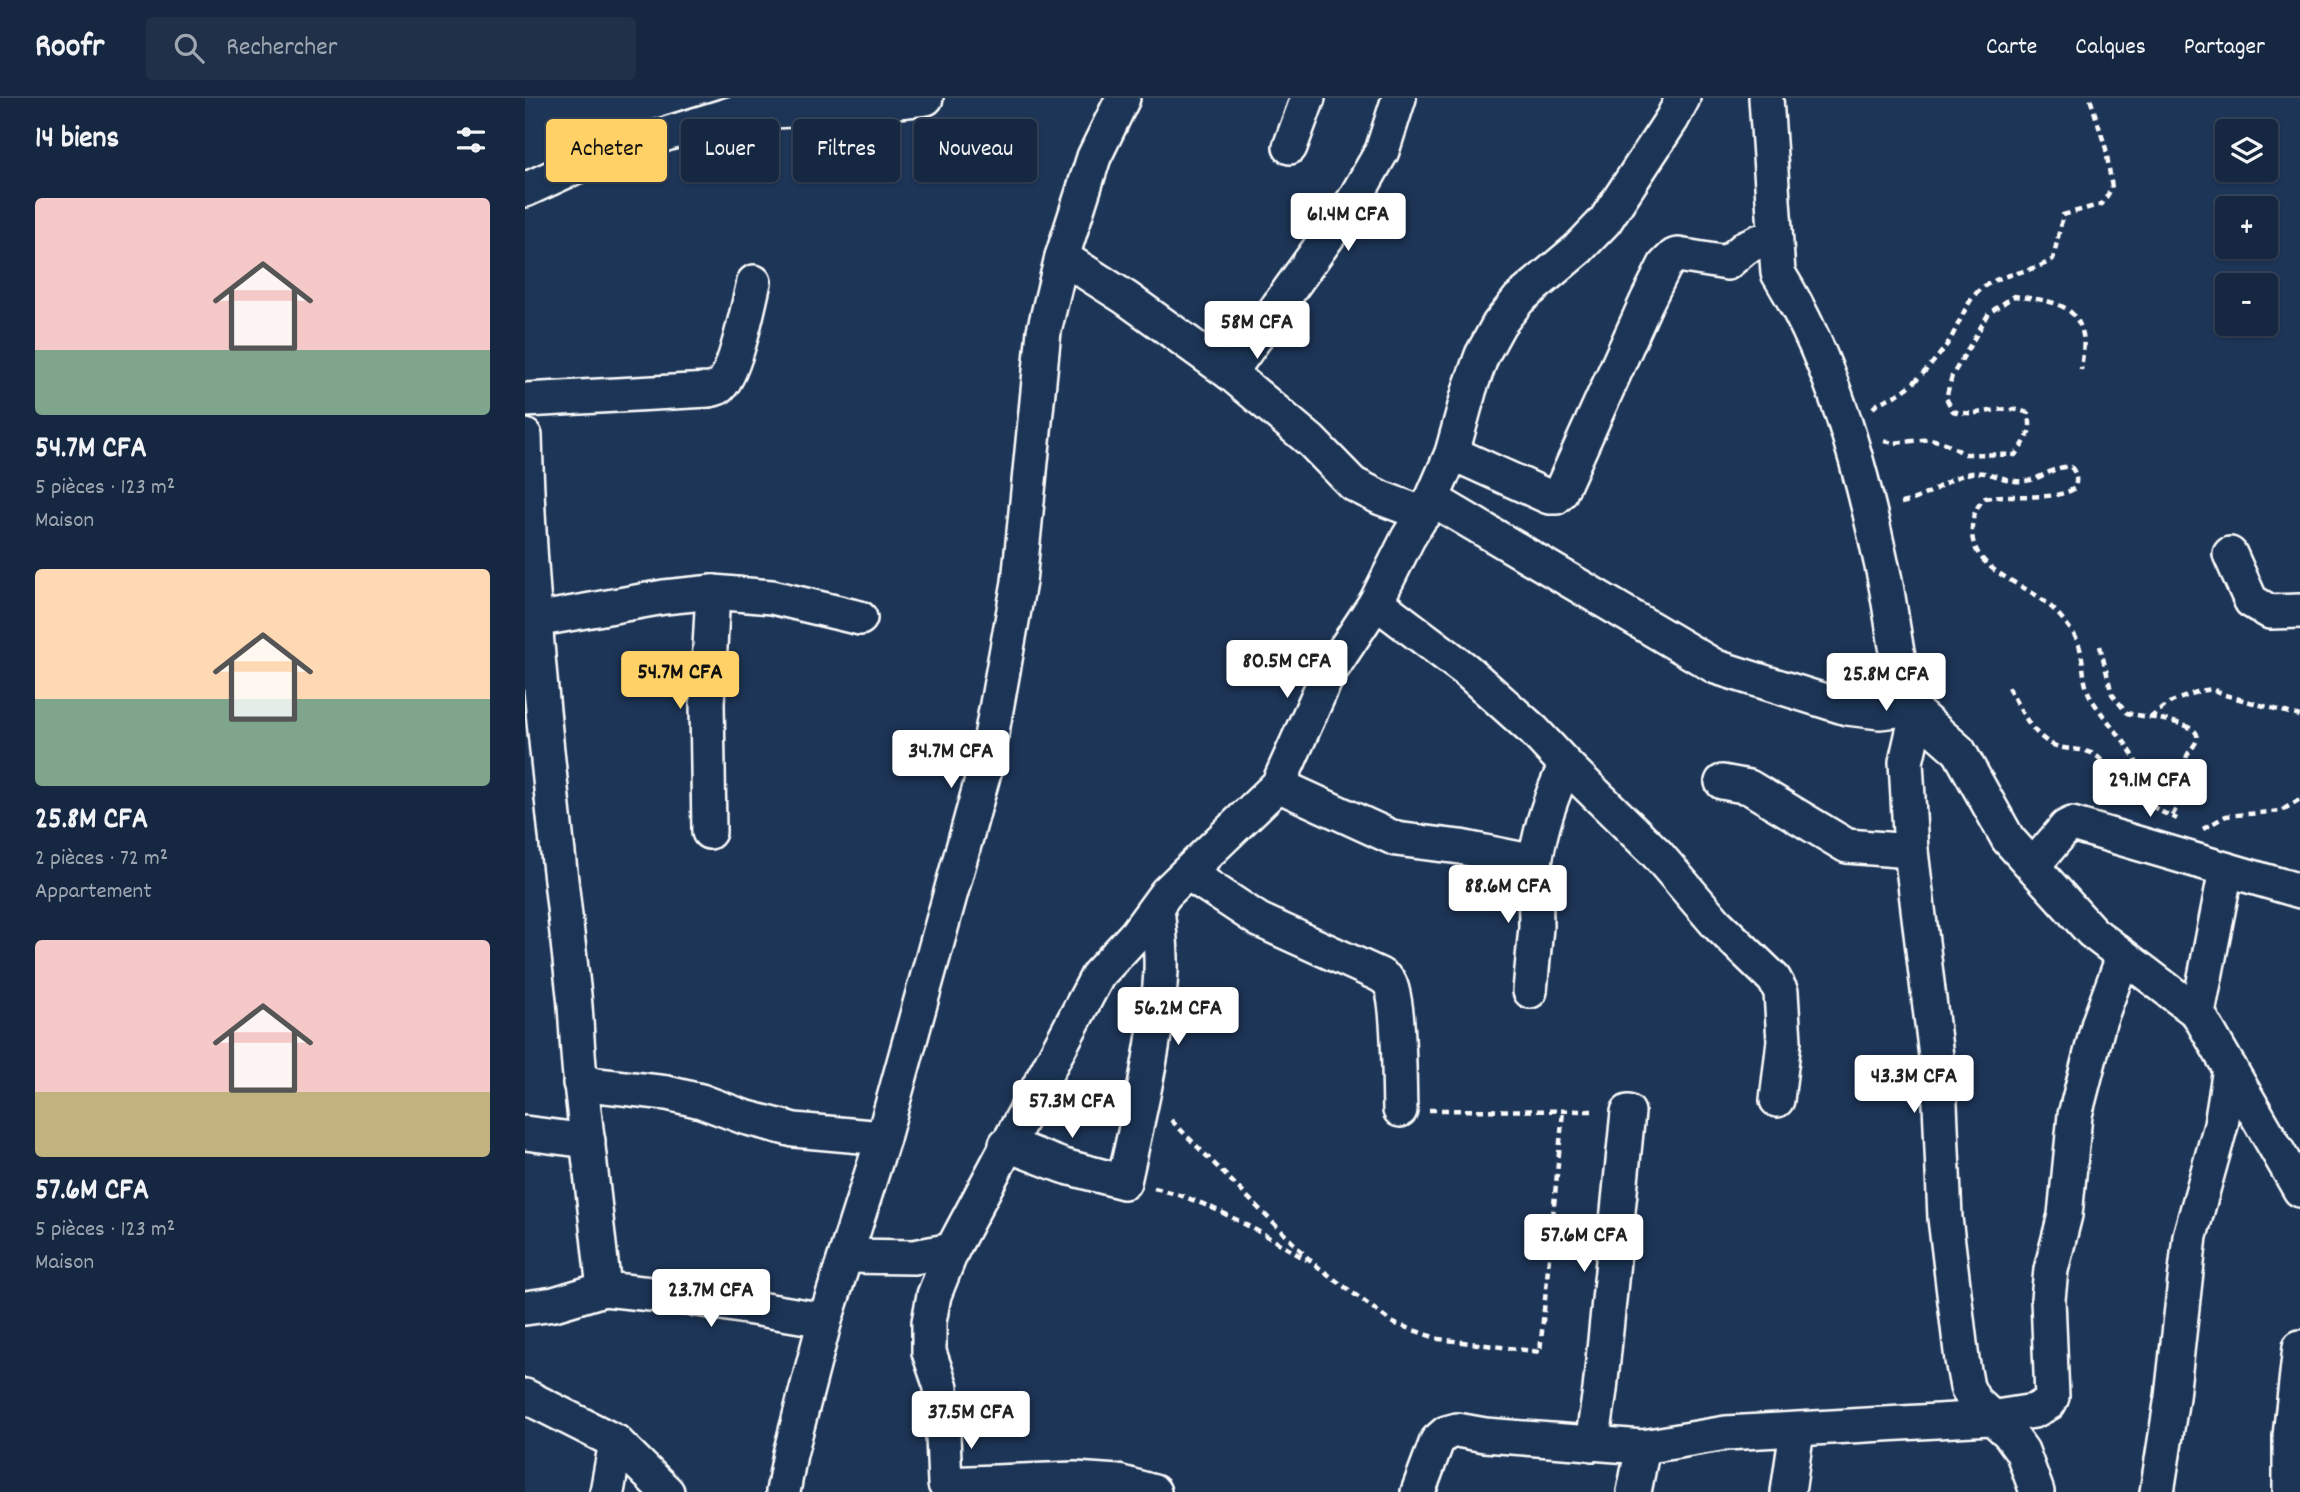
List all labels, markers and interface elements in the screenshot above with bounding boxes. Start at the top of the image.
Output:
search box [146,17,636,80]
text: Roofr [35,25,104,72]
icon: search [170,29,208,67]
text: Rechercher [226,30,337,67]
text: Carte [1986,31,2037,65]
text: Calques [2075,31,2146,65]
text: Partager [2184,31,2265,65]
text: 14 biens [35,119,119,162]
chip: Acheter [546,119,667,182]
chip: Louer [681,119,779,182]
chip: Filtres [793,119,900,182]
chip: Nouveau [914,119,1037,182]
map controls [2215,119,2278,336]
button: layers [2215,119,2278,182]
icon: filters [452,121,490,159]
pin: 61.4M CFA [1268,194,1428,253]
button: + [2215,196,2278,259]
text: 61.4M CFA [1307,199,1389,232]
icon: home [200,243,326,369]
button: − [2215,273,2278,336]
pin: 58M CFA [1192,302,1322,361]
text: 58M CFA [1221,307,1293,340]
text: 54.7M CFA [35,429,147,472]
text: 5 pièces · 123 m² [35,472,175,505]
text: Maison [35,505,94,538]
icon: home [200,614,326,740]
pin: 80.5M CFA [1207,640,1367,700]
text: 80.5M CFA [1242,646,1332,679]
pin: 54.7M CFA [600,652,760,711]
pin: 25.8M CFA [1806,654,1966,713]
text: 54.7M CFA [637,657,723,690]
text: 25.8M CFA [1843,659,1929,692]
pin: 34.7M CFA [871,730,1031,790]
text: 34.7M CFA [908,736,994,769]
pin: 29.1M CFA [2070,760,2230,819]
text: 29.1M CFA [2109,765,2191,798]
text: 25.8M CFA [35,800,148,843]
text: 2 pièces · 72 m² [35,843,168,876]
pin: 88.6M CFA [1428,866,1588,925]
text: 88.6M CFA [1465,871,1551,904]
text: Appartement [35,876,152,909]
icon: home [200,985,326,1111]
pin: 56.2M CFA [1098,988,1258,1047]
text: 56.2M CFA [1134,993,1222,1026]
pin: 43.3M CFA [1834,1056,1994,1115]
text: 43.3M CFA [1871,1061,1957,1094]
pin: 57.3M CFA [992,1080,1152,1140]
text: 57.3M CFA [1029,1086,1115,1119]
text: 57.6M CFA [35,1171,149,1214]
text: 5 pièces · 123 m² [35,1214,175,1247]
pin: 57.6M CFA [1504,1214,1664,1274]
text: 57.6M CFA [1540,1220,1628,1253]
text: Maison [35,1247,94,1280]
pin: 23.7M CFA [631,1270,791,1329]
text: 23.7M CFA [668,1275,754,1308]
pin: 37.5M CFA [891,1392,1051,1451]
text: 37.5M CFA [928,1397,1014,1430]

